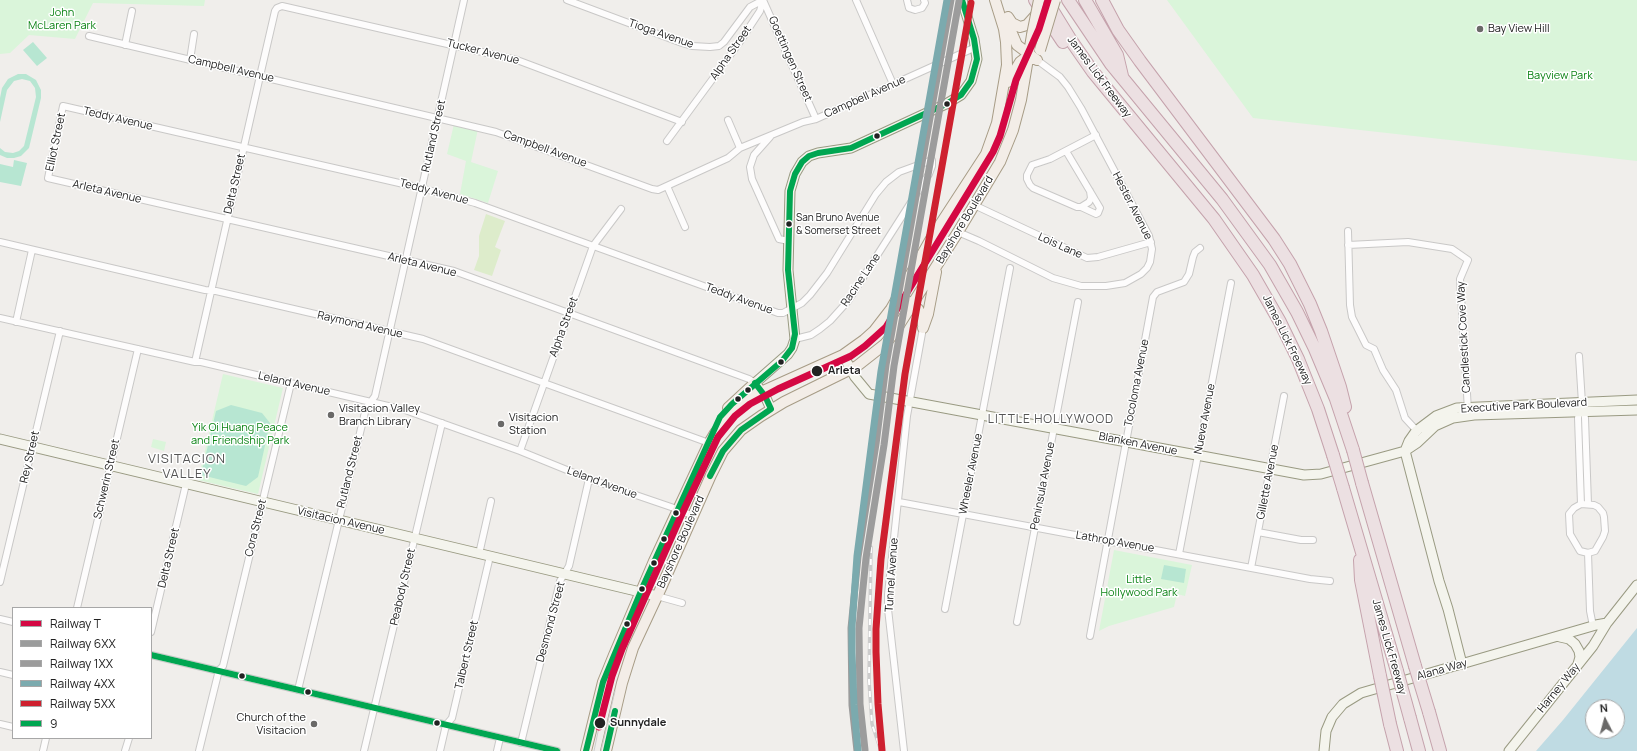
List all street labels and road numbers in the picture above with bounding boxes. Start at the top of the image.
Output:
street label: Goettingen Street [765,14,815,104]
street label: Tioga Avenue [627,17,695,51]
street label: Alpha Street [707,23,755,83]
street label: James Lick Freeway [1064,34,1134,120]
street label: Tucker Avenue [445,37,521,67]
street label: Campbell Avenue [187,53,275,85]
street label: Campbell Avenue [822,73,908,121]
street label: Rutland Street [419,98,449,174]
street label: Teddy Avenue [82,105,154,133]
street label: Elliot Street [43,112,69,172]
street label: Campbell Avenue [502,128,588,170]
street label: Delta Street [222,153,248,215]
street label: Hester Avenue [1109,170,1155,242]
street label: Bayshore Boulevard [934,174,996,266]
street label: Teddy Avenue [398,176,470,208]
street label: Arleta Avenue [71,178,143,206]
street label: Lois Lane [1036,230,1084,262]
street label: Arleta Avenue [386,250,458,280]
street label: Racine Lane [838,251,884,309]
street label: Teddy Avenue [703,281,775,317]
street label: Candlestick Cove Way [1454,281,1474,393]
street label: James Lick Freeway [1259,293,1315,387]
street label: Alpha Street [547,295,581,359]
street label: Raymond Avenue [316,309,404,341]
street label: Tocoloma Avenue [1122,338,1152,428]
street label: Leland Avenue [257,369,331,399]
street label: Nueva Avenue [1192,383,1218,455]
street label: Executive Park Boulevard [1461,396,1587,416]
street label: Rey Street [18,429,42,485]
street label: Blanken Avenue [1097,430,1179,458]
street label: Wheeler Avenue [957,432,985,516]
street label: Rutland Street [335,434,365,510]
street label: Schwerin Street [91,438,123,520]
street label: Peninsula Avenue [1028,441,1058,531]
street label: Gillette Avenue [1254,443,1282,521]
street label: Leland Avenue [565,464,639,502]
street label: Bayshore Boulevard [655,494,707,590]
street label: Cora Street [242,498,270,558]
street label: Visitacion Avenue [296,505,386,537]
street label: Delta Street [156,527,182,589]
street label: Lathrop Avenue [1075,529,1155,555]
street label: Tunnel Avenue [883,537,901,613]
street label: Peabody Street [388,547,418,627]
street label: Desmond Street [534,580,568,664]
street label: James Lick Freeway [1369,598,1409,696]
street label: Talbert Street [453,619,481,691]
street label: Alana Way [1415,657,1469,683]
street label: Harney Way [1535,661,1583,715]

